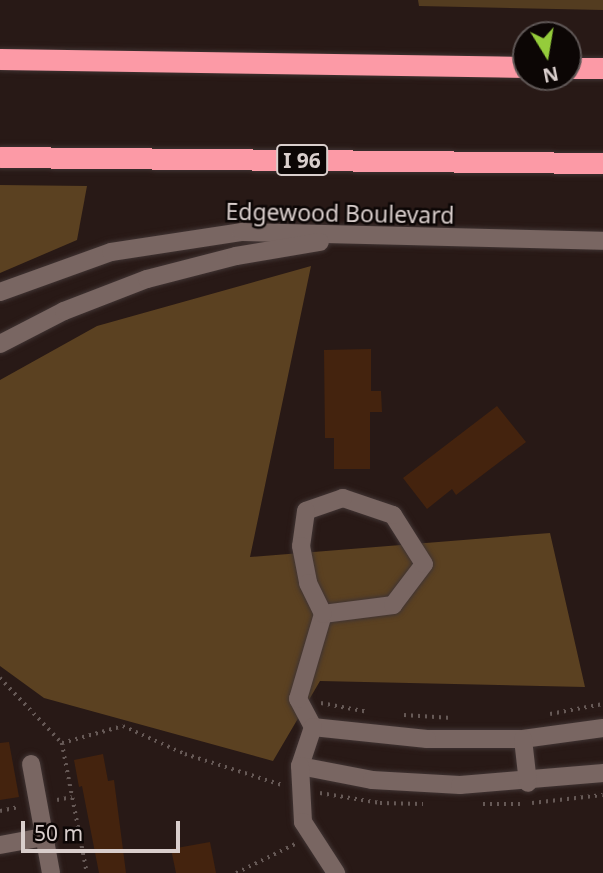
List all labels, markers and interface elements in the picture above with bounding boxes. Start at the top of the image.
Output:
north arrow [512,21,582,91]
text: N [541,60,561,89]
road number: I 96 [276,142,328,178]
street label: Edgewood Boulevard [225,197,455,229]
scale bar [24,806,184,850]
text: 50 m [34,819,83,847]

